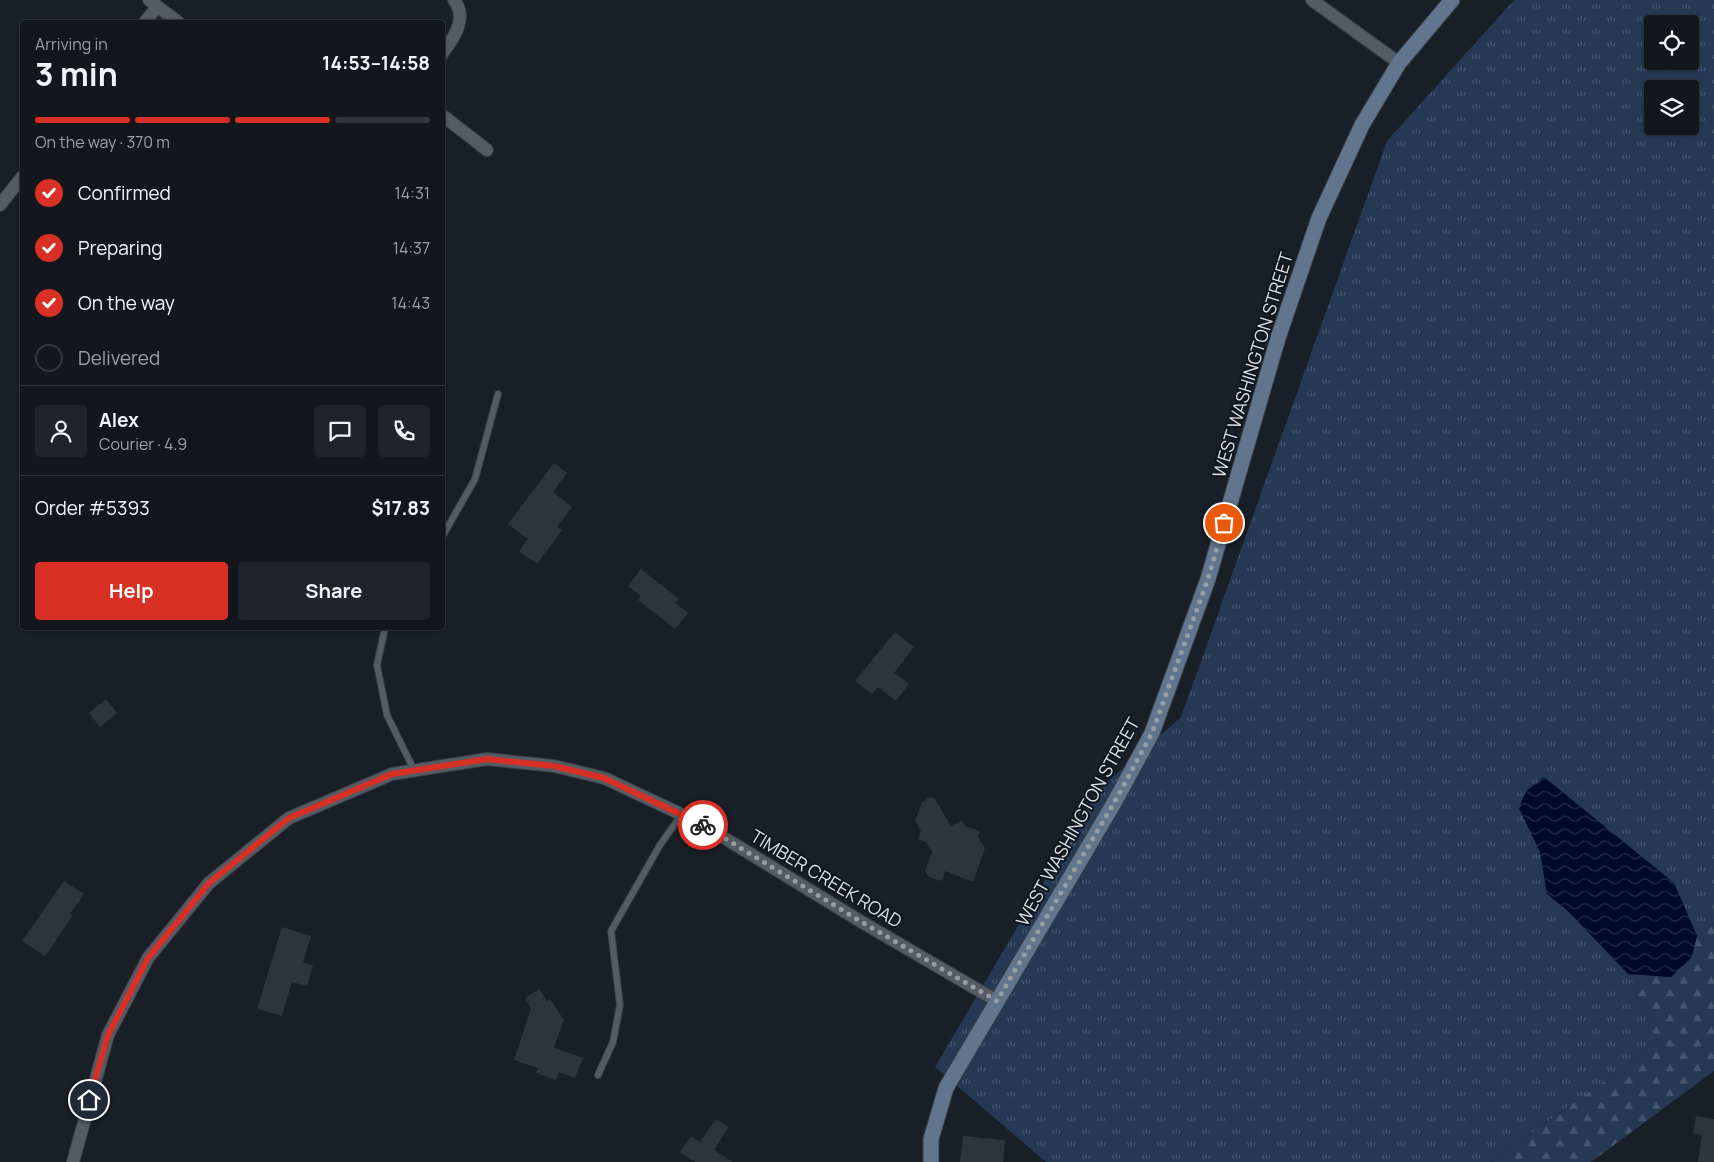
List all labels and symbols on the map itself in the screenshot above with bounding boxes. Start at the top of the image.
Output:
street label: WEST WASHINGTON STREET [1206,249,1298,480]
pin [1203,502,1245,544]
street label: WEST WASHINGTON STREET [1010,713,1145,930]
courier [678,800,728,850]
street label: TIMBER CREEK ROAD [746,823,907,933]
pin [68,1079,110,1121]

